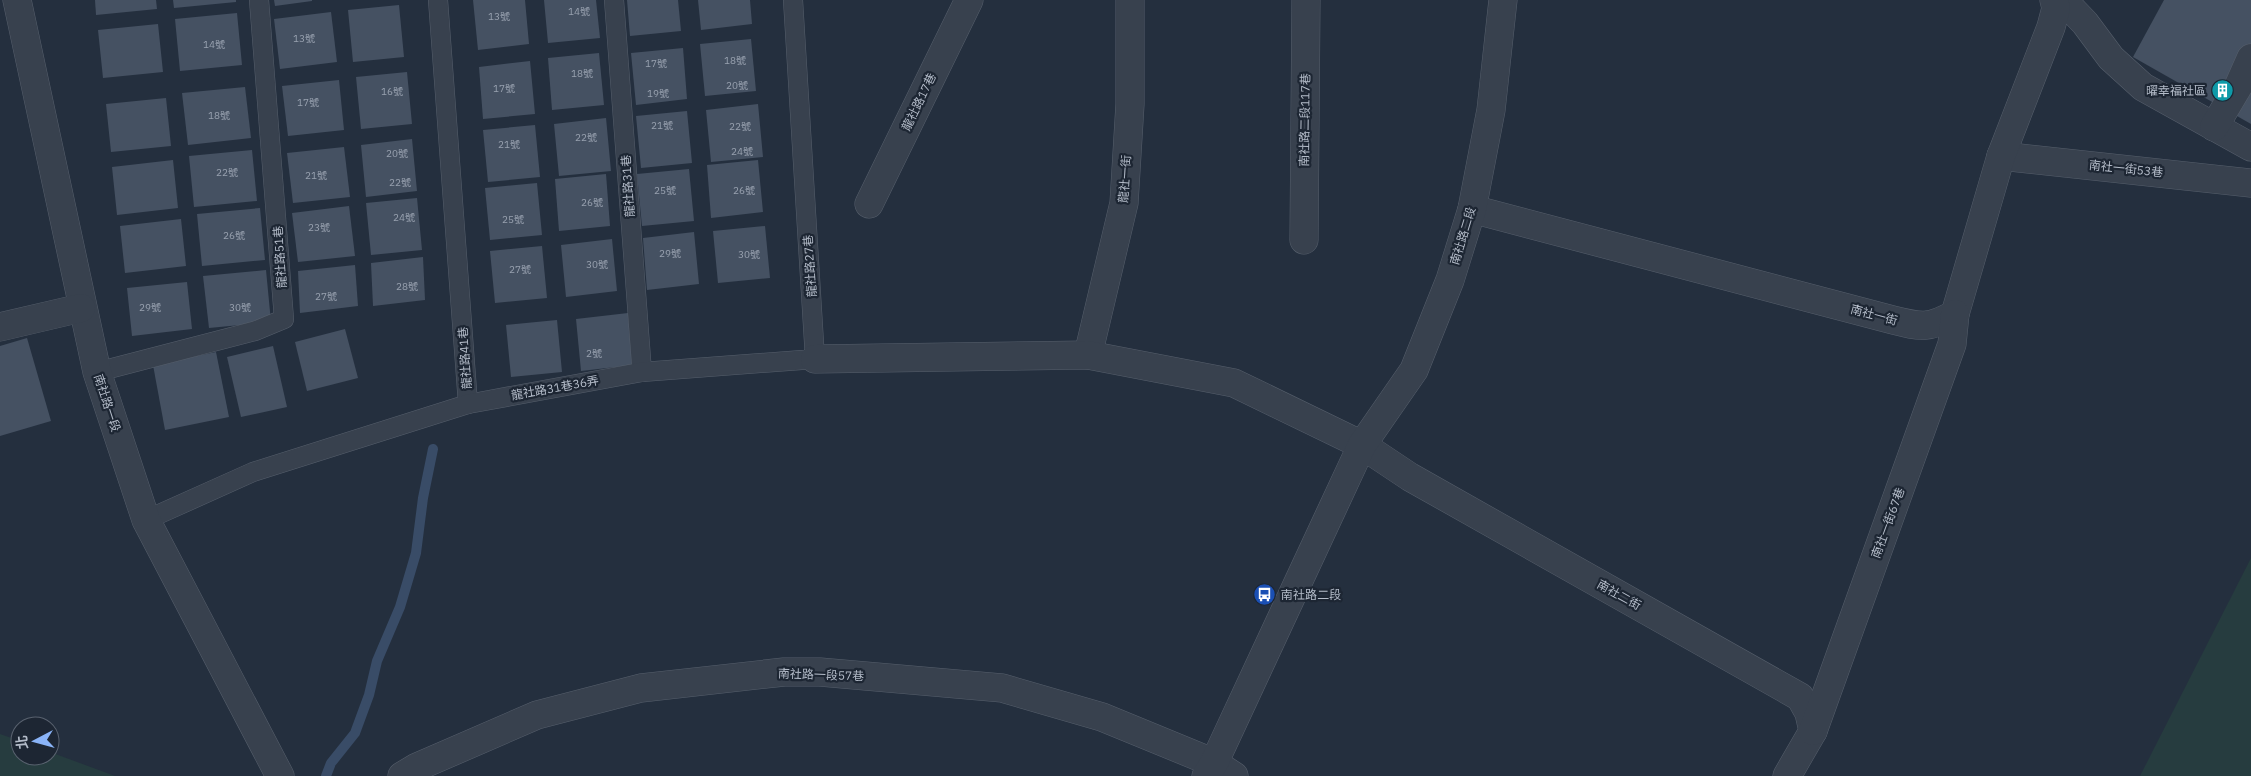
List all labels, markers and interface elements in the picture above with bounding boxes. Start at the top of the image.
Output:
house number: 14號 [568,5,590,18]
house number: 13號 [488,10,510,23]
house number: 13號 [293,32,315,45]
house number: 14號 [203,38,225,51]
house number: 18號 [724,54,746,67]
house number: 17號 [645,57,667,70]
house number: 18號 [571,67,593,80]
street label: 龍社路17巷 [898,70,939,133]
street label: 南社路二段117巷 [1296,73,1313,167]
house number: 20號 [726,79,748,92]
building icon: 曜幸福社區 [2210,79,2234,103]
house number: 17號 [493,82,515,95]
place label: 曜幸福社區 [2146,83,2206,98]
house number: 16號 [381,85,403,98]
house number: 19號 [647,87,669,100]
house number: 17號 [297,96,319,109]
house number: 18號 [208,109,230,122]
house number: 21號 [651,119,673,132]
house number: 22號 [729,120,751,133]
house number: 22號 [575,131,597,144]
house number: 21號 [498,138,520,151]
house number: 24號 [731,145,753,158]
house number: 20號 [386,147,408,160]
street label: 龍社路31巷 [618,154,637,218]
street label: 龍社一街 [1115,154,1134,203]
street label: 南社一街53巷 [2088,157,2164,180]
house number: 22號 [216,166,238,179]
house number: 21號 [305,169,327,182]
house number: 22號 [389,176,411,189]
house number: 25號 [654,184,676,197]
house number: 26號 [733,184,755,197]
house number: 26號 [581,196,603,209]
street label: 南社路二段 [1447,205,1478,267]
house number: 24號 [393,211,415,224]
house number: 25號 [502,213,524,226]
house number: 23號 [308,221,330,234]
street label: 龍社路51巷 [270,225,289,289]
house number: 26號 [223,229,245,242]
street label: 龍社路27巷 [800,234,819,298]
house number: 29號 [659,247,681,260]
house number: 30號 [738,248,760,261]
house number: 30號 [586,258,608,271]
house number: 27號 [509,263,531,276]
house number: 28號 [396,280,418,293]
house number: 27號 [315,290,337,303]
house number: 29號 [139,301,161,314]
house number: 30號 [229,301,251,314]
street label: 南社一街 [1849,301,1899,328]
street label: 龍社路41巷 [455,326,474,390]
house number: 2號 [586,347,602,360]
street label: 南社路一段 [91,372,124,434]
street label: 龍社路31巷36弄 [510,372,600,403]
street label: 南社一街67巷 [1868,485,1907,560]
street label: 南社二街 [1595,576,1644,613]
bus stop icon: 南社路二段 [1253,583,1277,607]
place label: 南社路二段 [1281,587,1341,602]
street label: 南社路一段57巷 [778,665,864,684]
north arrow [10,716,60,766]
text: 北 [12,734,32,750]

